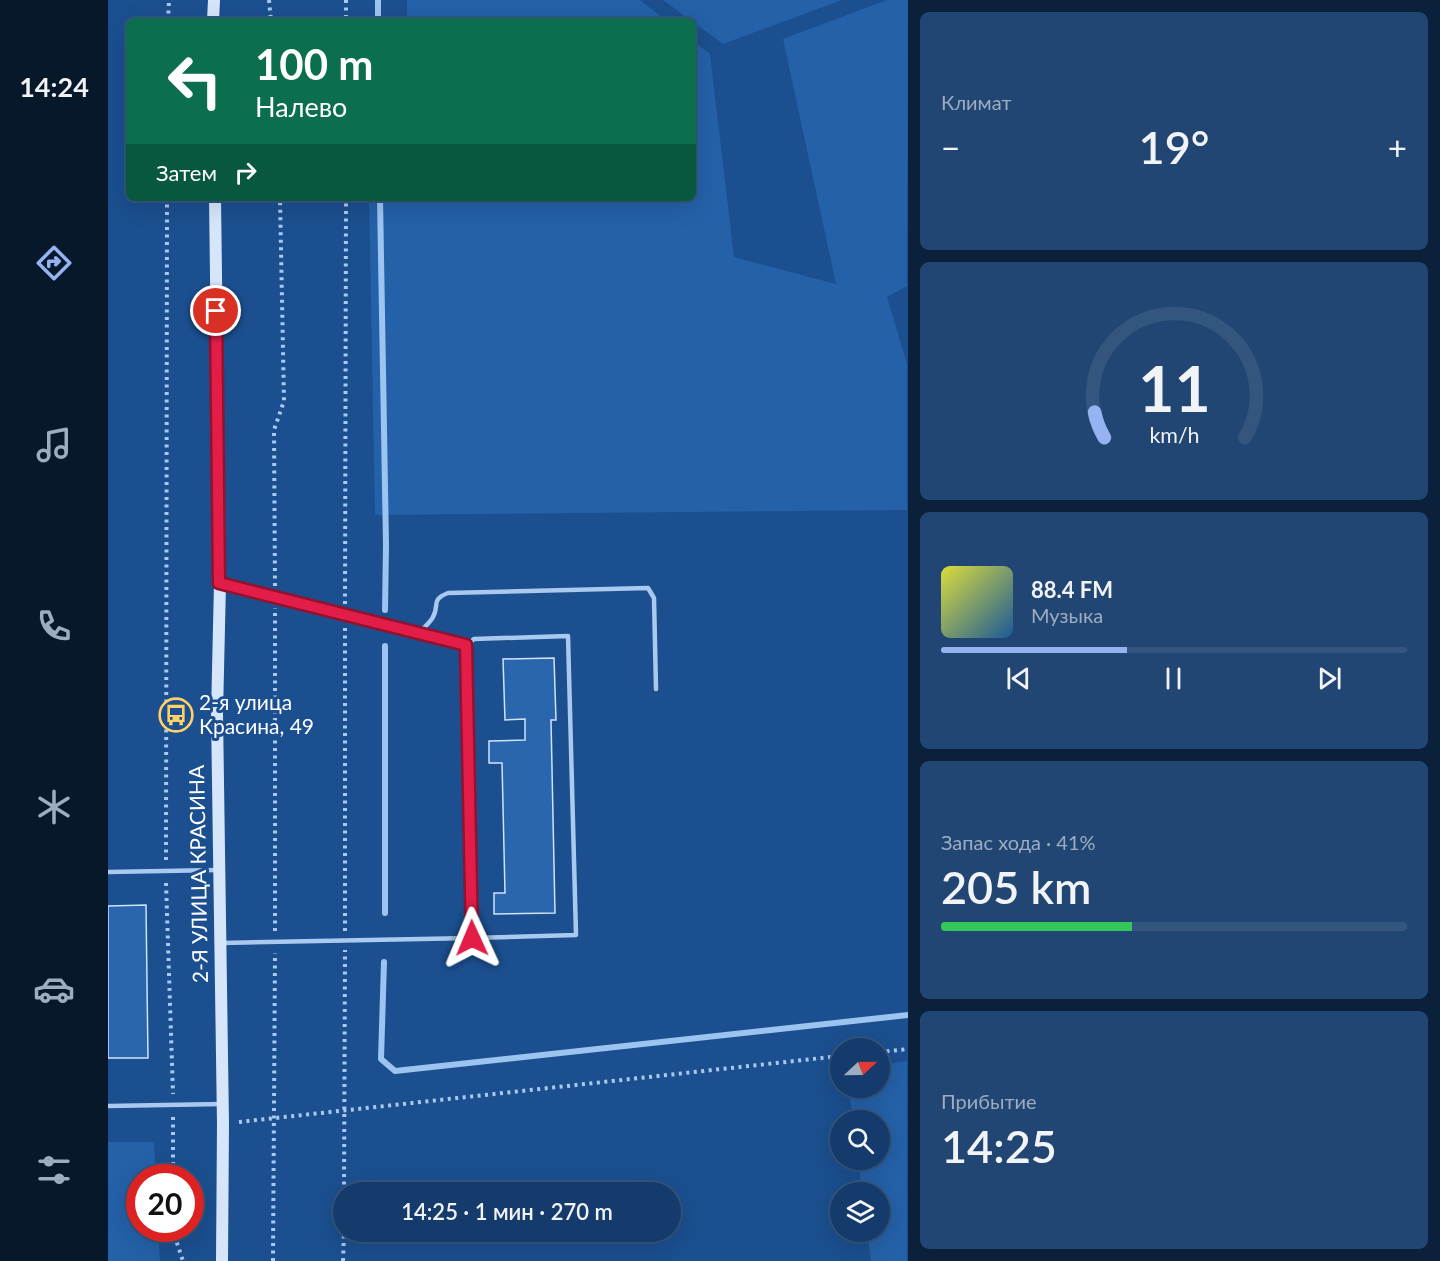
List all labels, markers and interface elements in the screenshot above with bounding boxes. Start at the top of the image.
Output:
text: 100 m [255,39,373,89]
icon: left [156,42,234,120]
text: 14:24 [19,70,89,103]
text: Налево [255,90,347,123]
text: Климат [941,90,1012,114]
text: 19° [1139,120,1209,174]
text: − [941,127,960,167]
text: + [1388,127,1407,167]
icon: right [229,156,262,189]
text: Затем [156,159,217,186]
icon: directions [33,242,75,284]
pin [190,285,241,336]
icon: arrive [199,294,232,327]
text: 11 [1138,350,1210,425]
text: km/h [1149,422,1199,448]
icon: music [33,424,75,466]
text: 88.4 FM [1031,576,1113,603]
text: Музыка [1031,603,1103,627]
icon: phone [33,605,75,647]
icon: previous [1002,662,1035,695]
icon: pause [1157,662,1190,695]
icon: next [1313,662,1346,695]
place label: 2-я улица Красина, 49 [199,689,314,738]
bus stop icon: 2-я улица Красина, 49 [158,697,194,733]
street label: 2-Я УЛИЦА КРАСИНА [183,764,212,983]
icon: climate [33,786,75,828]
text: Запас хода · 41% [941,830,1096,854]
text: 205 km [941,860,1091,914]
position arrow [440,906,504,970]
icon: car [33,968,75,1010]
north arrow [830,1038,890,1098]
map controls [830,1038,890,1242]
text: Прибытие [941,1089,1037,1113]
button: search [830,1110,890,1170]
text: 14:25 [941,1119,1057,1173]
icon: filters [33,1149,75,1191]
speed limit sign: 20 [126,1164,204,1242]
button: layers [830,1182,890,1242]
text: 14:25 · 1 мин · 270 m [401,1198,613,1225]

